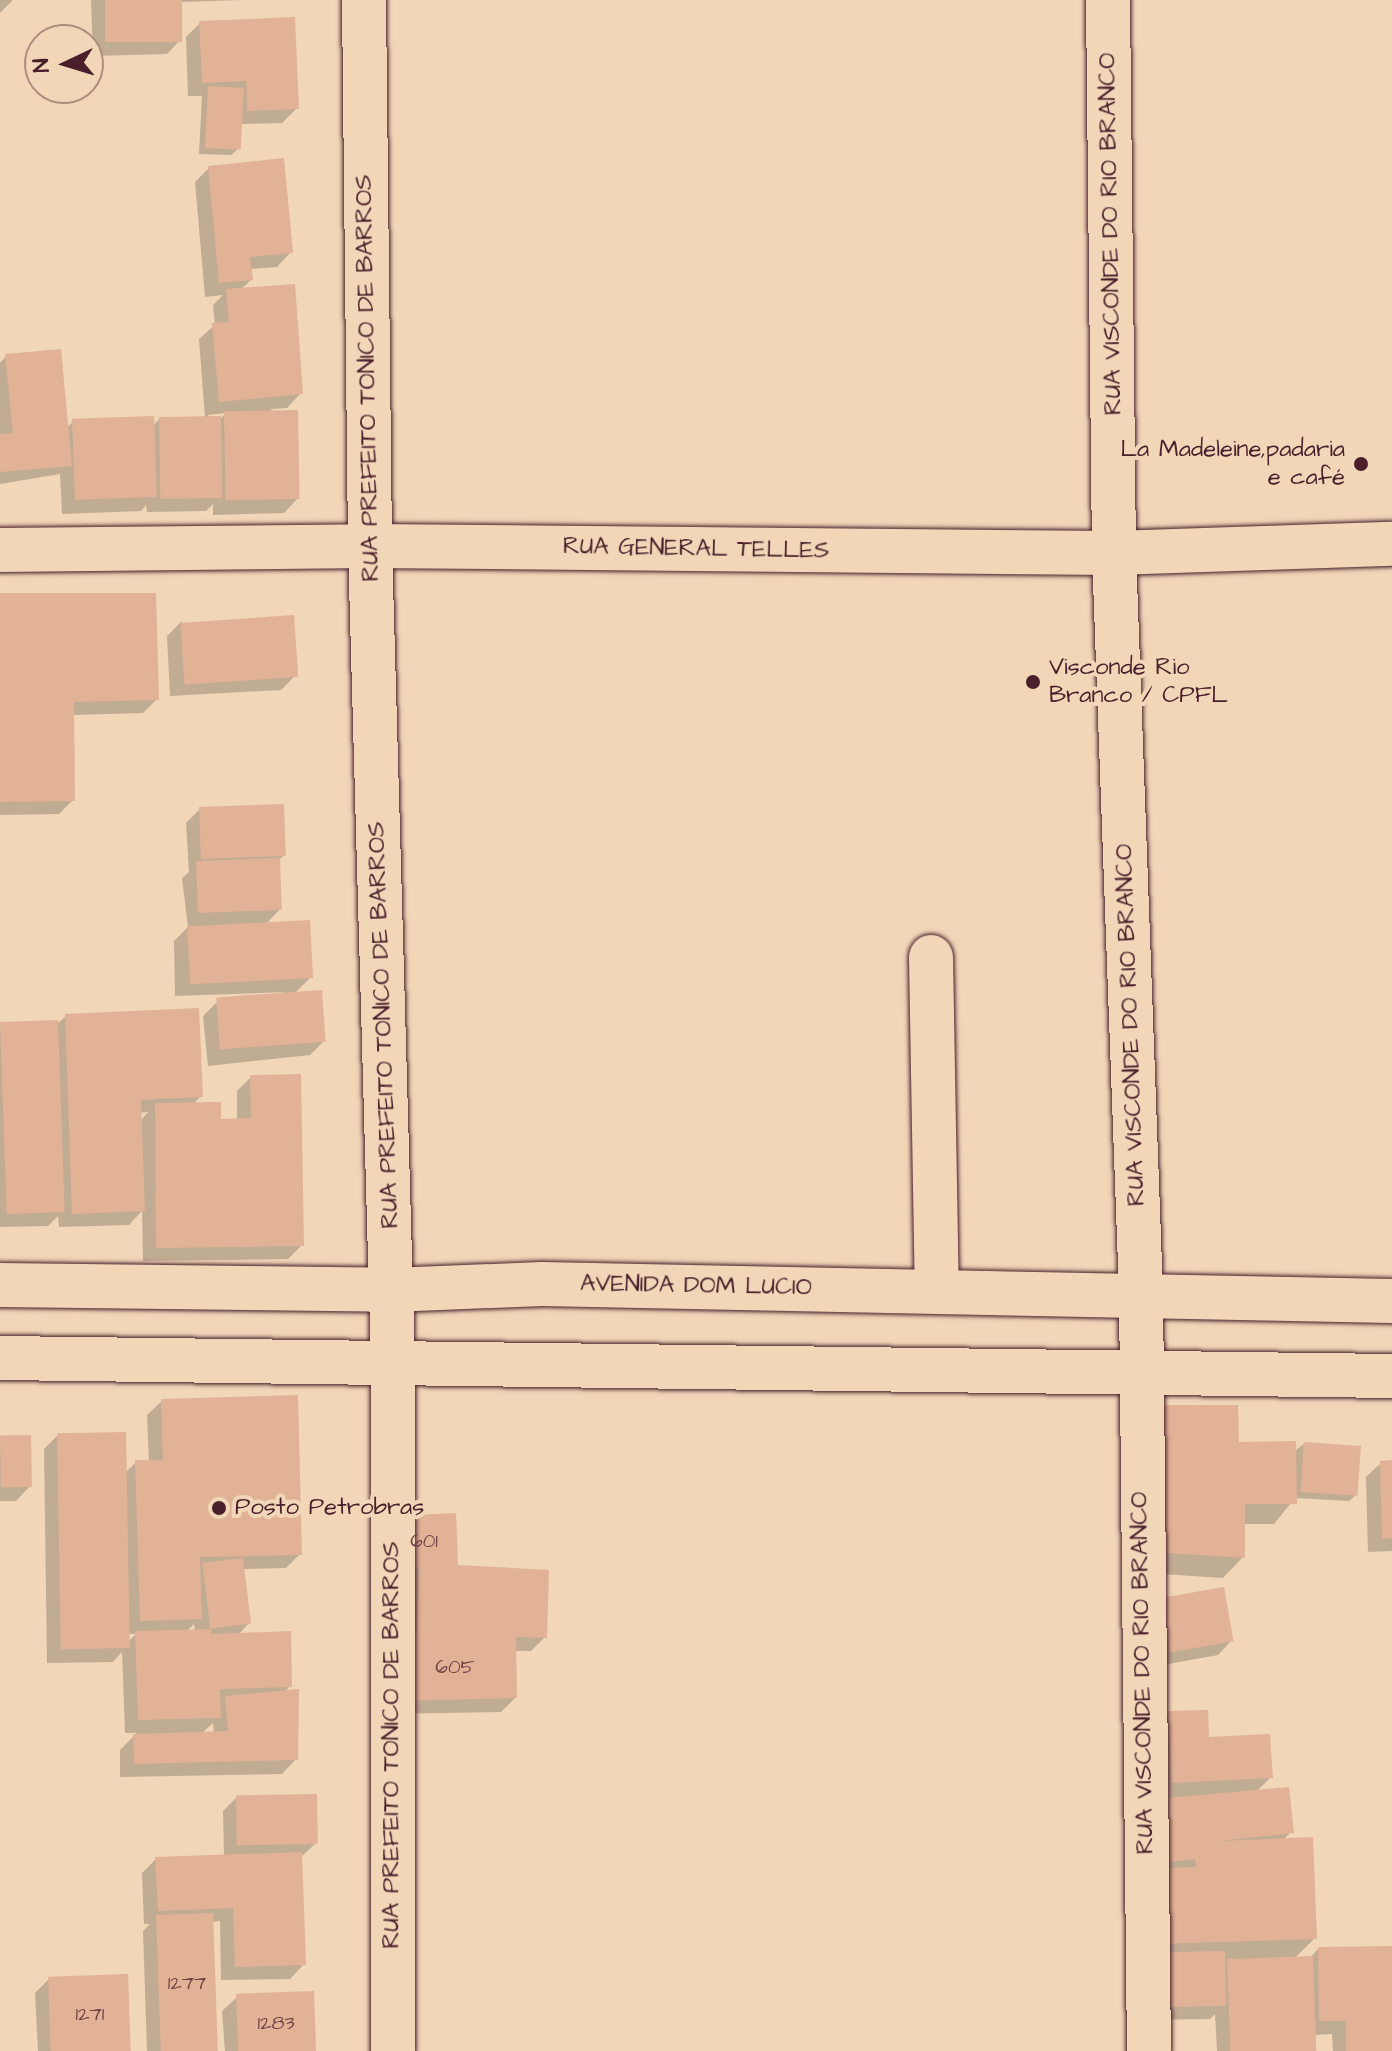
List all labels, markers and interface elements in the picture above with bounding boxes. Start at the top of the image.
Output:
north arrow [24,24,104,104]
street label: RUA VISCONDE DO RIO BRANCO [1093,53,1129,415]
text: N [26,58,57,74]
street label: RUA PREFEITO TONICO DE BARROS [350,174,386,582]
place label: La Madeleine,padaria e café [1120,436,1345,492]
marker: La Madeleine,padaria e café [1352,455,1370,473]
street label: RUA GENERAL TELLES [563,532,829,566]
place label: Visconde Rio Branco / CPFL [1049,654,1228,710]
marker: Visconde Rio Branco / CPFL [1024,673,1042,691]
street label: RUA PREFEITO TONICO DE BARROS [363,821,405,1229]
street label: RUA VISCONDE DO RIO BRANCO [1110,843,1152,1207]
street label: AVENIDA DOM LUCIO [580,1270,812,1302]
street label: RUA VISCONDE DO RIO BRANCO [1125,1492,1161,1854]
place label: Posto Petrobras [235,1494,424,1522]
marker: Posto Petrobras [210,1499,228,1517]
house number: 601 [410,1529,438,1553]
street label: RUA PREFEITO TONICO DE BARROS [378,1541,406,1949]
house number: 605 [435,1655,475,1679]
house number: 1277 [168,1971,206,1995]
house number: 1271 [76,2002,104,2026]
house number: 1283 [257,2011,295,2035]

